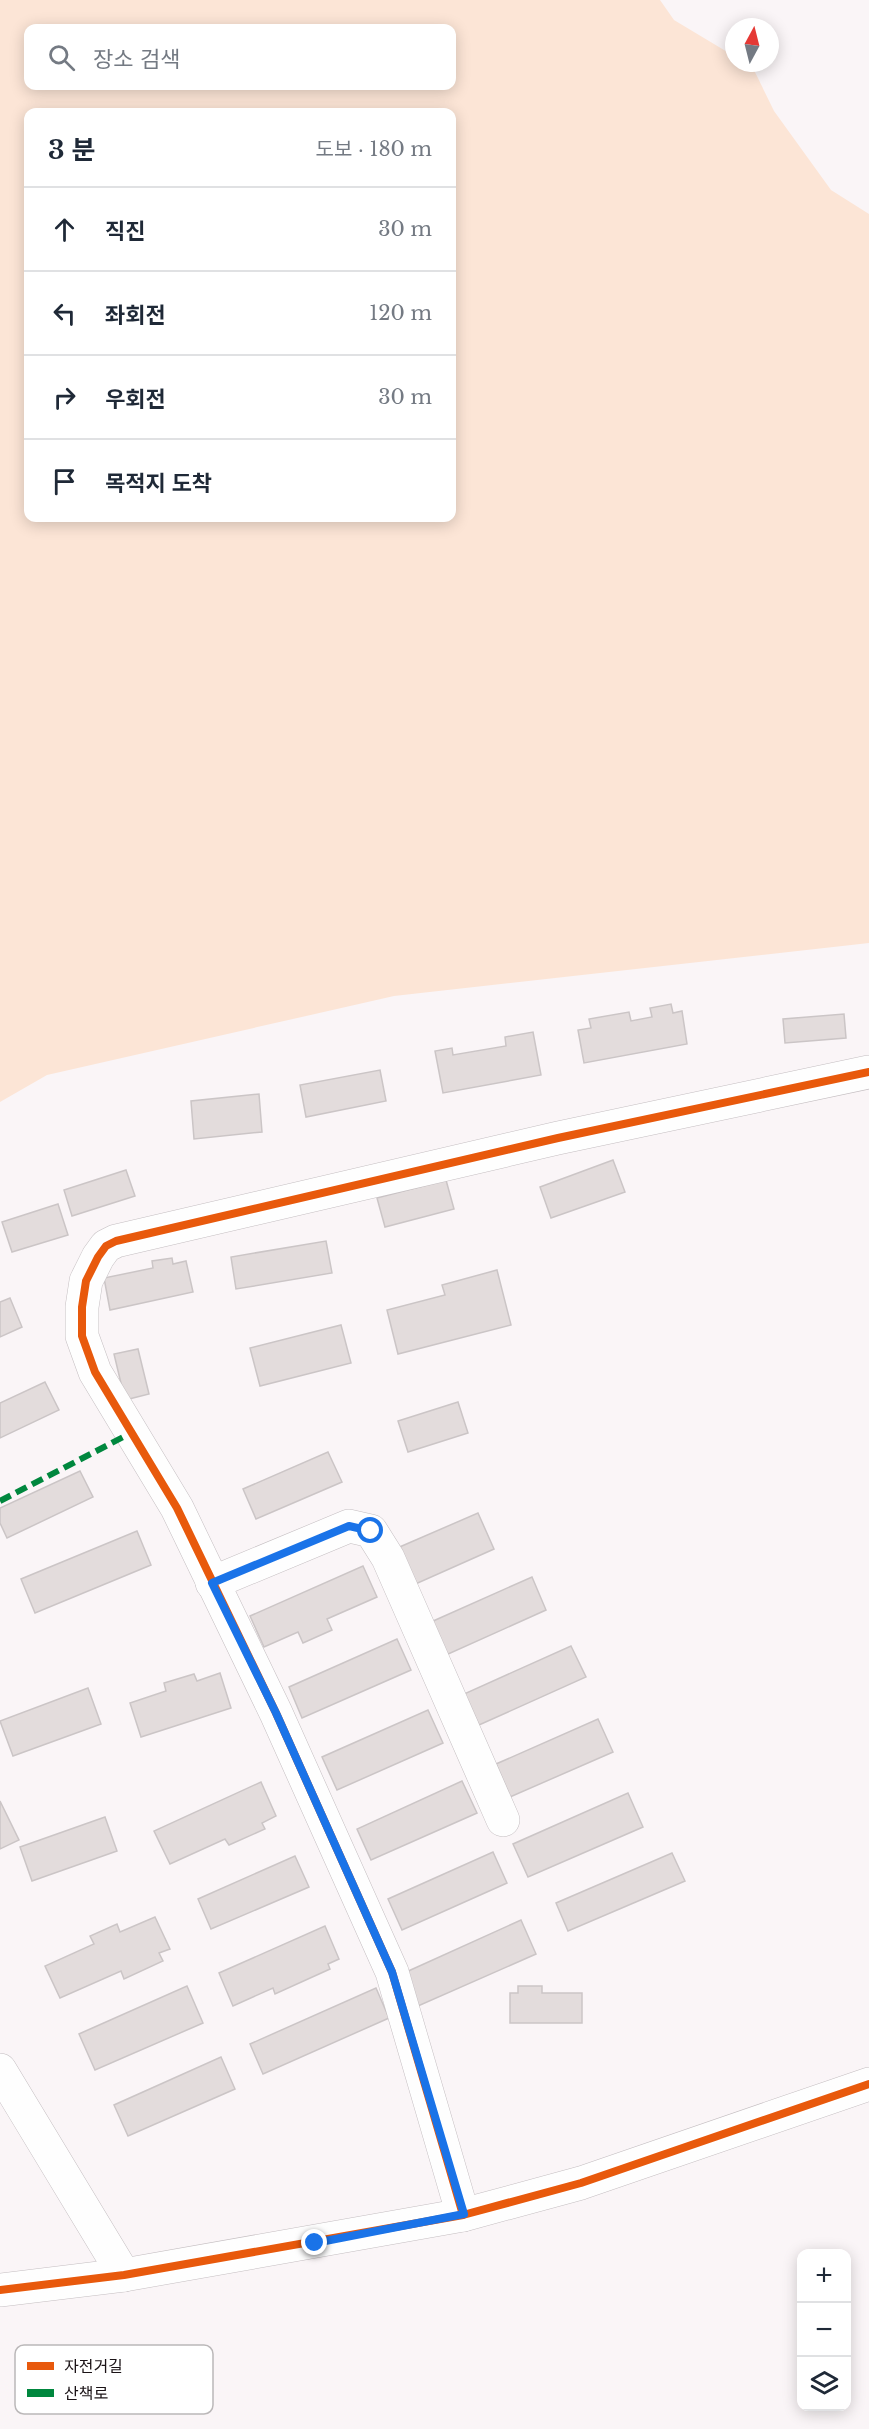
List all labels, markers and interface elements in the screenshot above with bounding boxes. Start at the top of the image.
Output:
north arrow [725,18,779,72]
search box [24,24,456,90]
icon: search [45,41,78,74]
text: 장소 검색 [93,46,180,73]
text: 3 분 [48,134,95,166]
text: 도보 · 180 m [316,137,432,161]
icon: ahead [48,213,81,246]
text: 30 m [378,217,432,241]
text: 직진 [105,218,145,245]
icon: left [48,297,81,330]
text: 120 m [369,301,432,325]
text: 좌회전 [105,302,166,329]
icon: right [48,381,81,414]
text: 30 m [378,385,432,409]
text: 우회전 [105,386,166,413]
icon: arrive [48,465,81,498]
text: 목적지 도착 [105,470,212,497]
route start [357,1517,383,1543]
route end [301,2229,327,2255]
map controls [797,2249,851,2411]
button: + [797,2249,851,2303]
button: − [797,2303,851,2357]
legend [15,2345,213,2414]
text: 자전거길 [64,2356,123,2376]
button: layers [797,2357,851,2411]
text: 산책로 [64,2383,108,2403]

